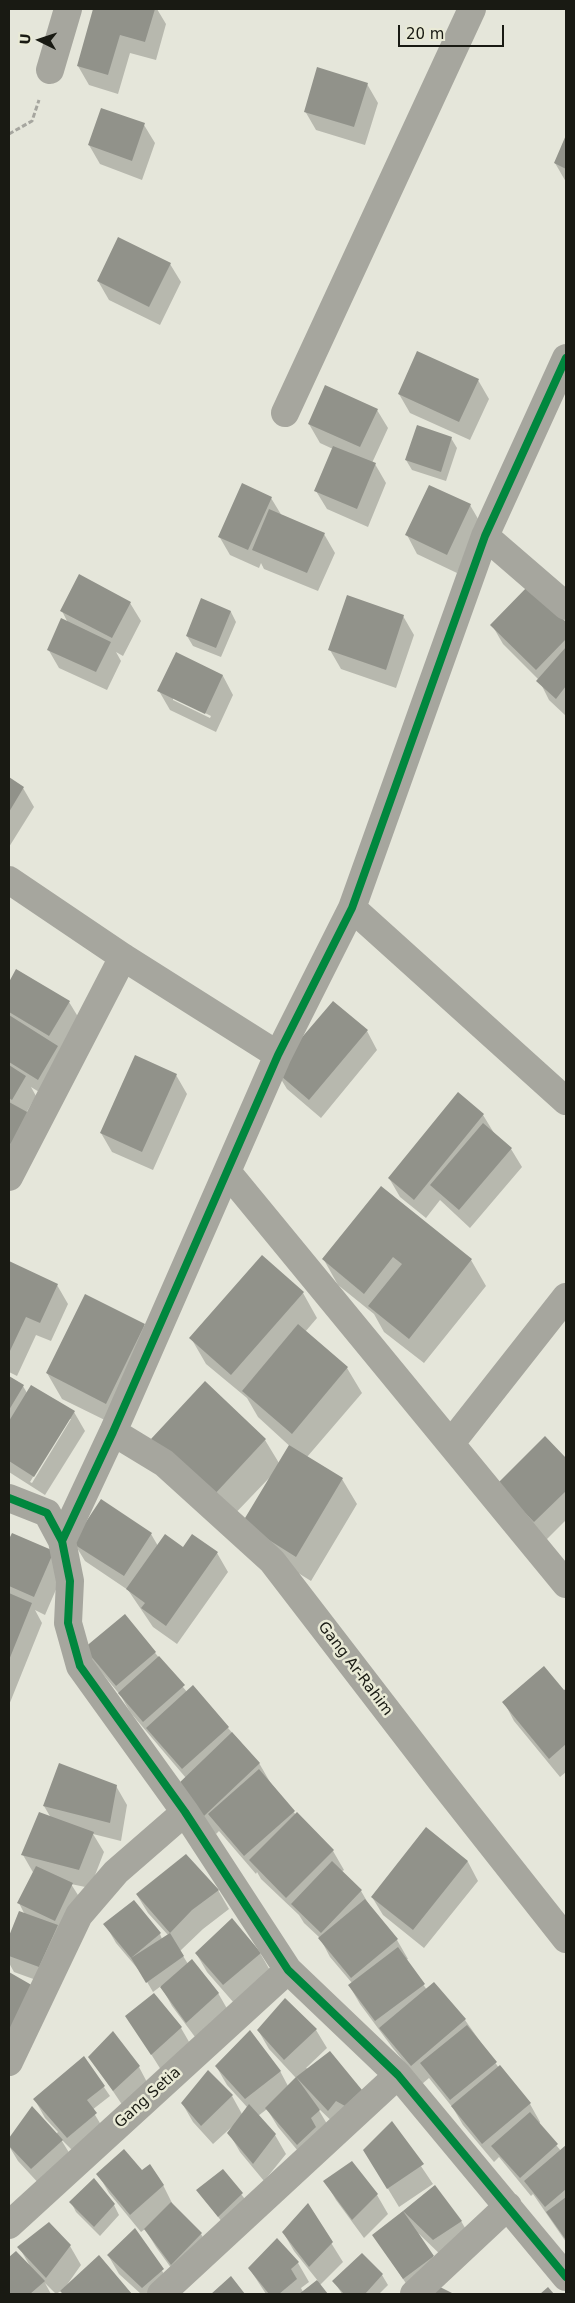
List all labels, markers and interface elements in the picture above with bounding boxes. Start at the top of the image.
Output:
north arrow [15,15,65,65]
scale bar [400,15,506,47]
text: 20 m [406,25,444,43]
text: U [17,33,33,45]
street label: Gang Ar-Rahim [314,1618,396,1720]
street label: Gang Setia [111,2064,185,2132]

